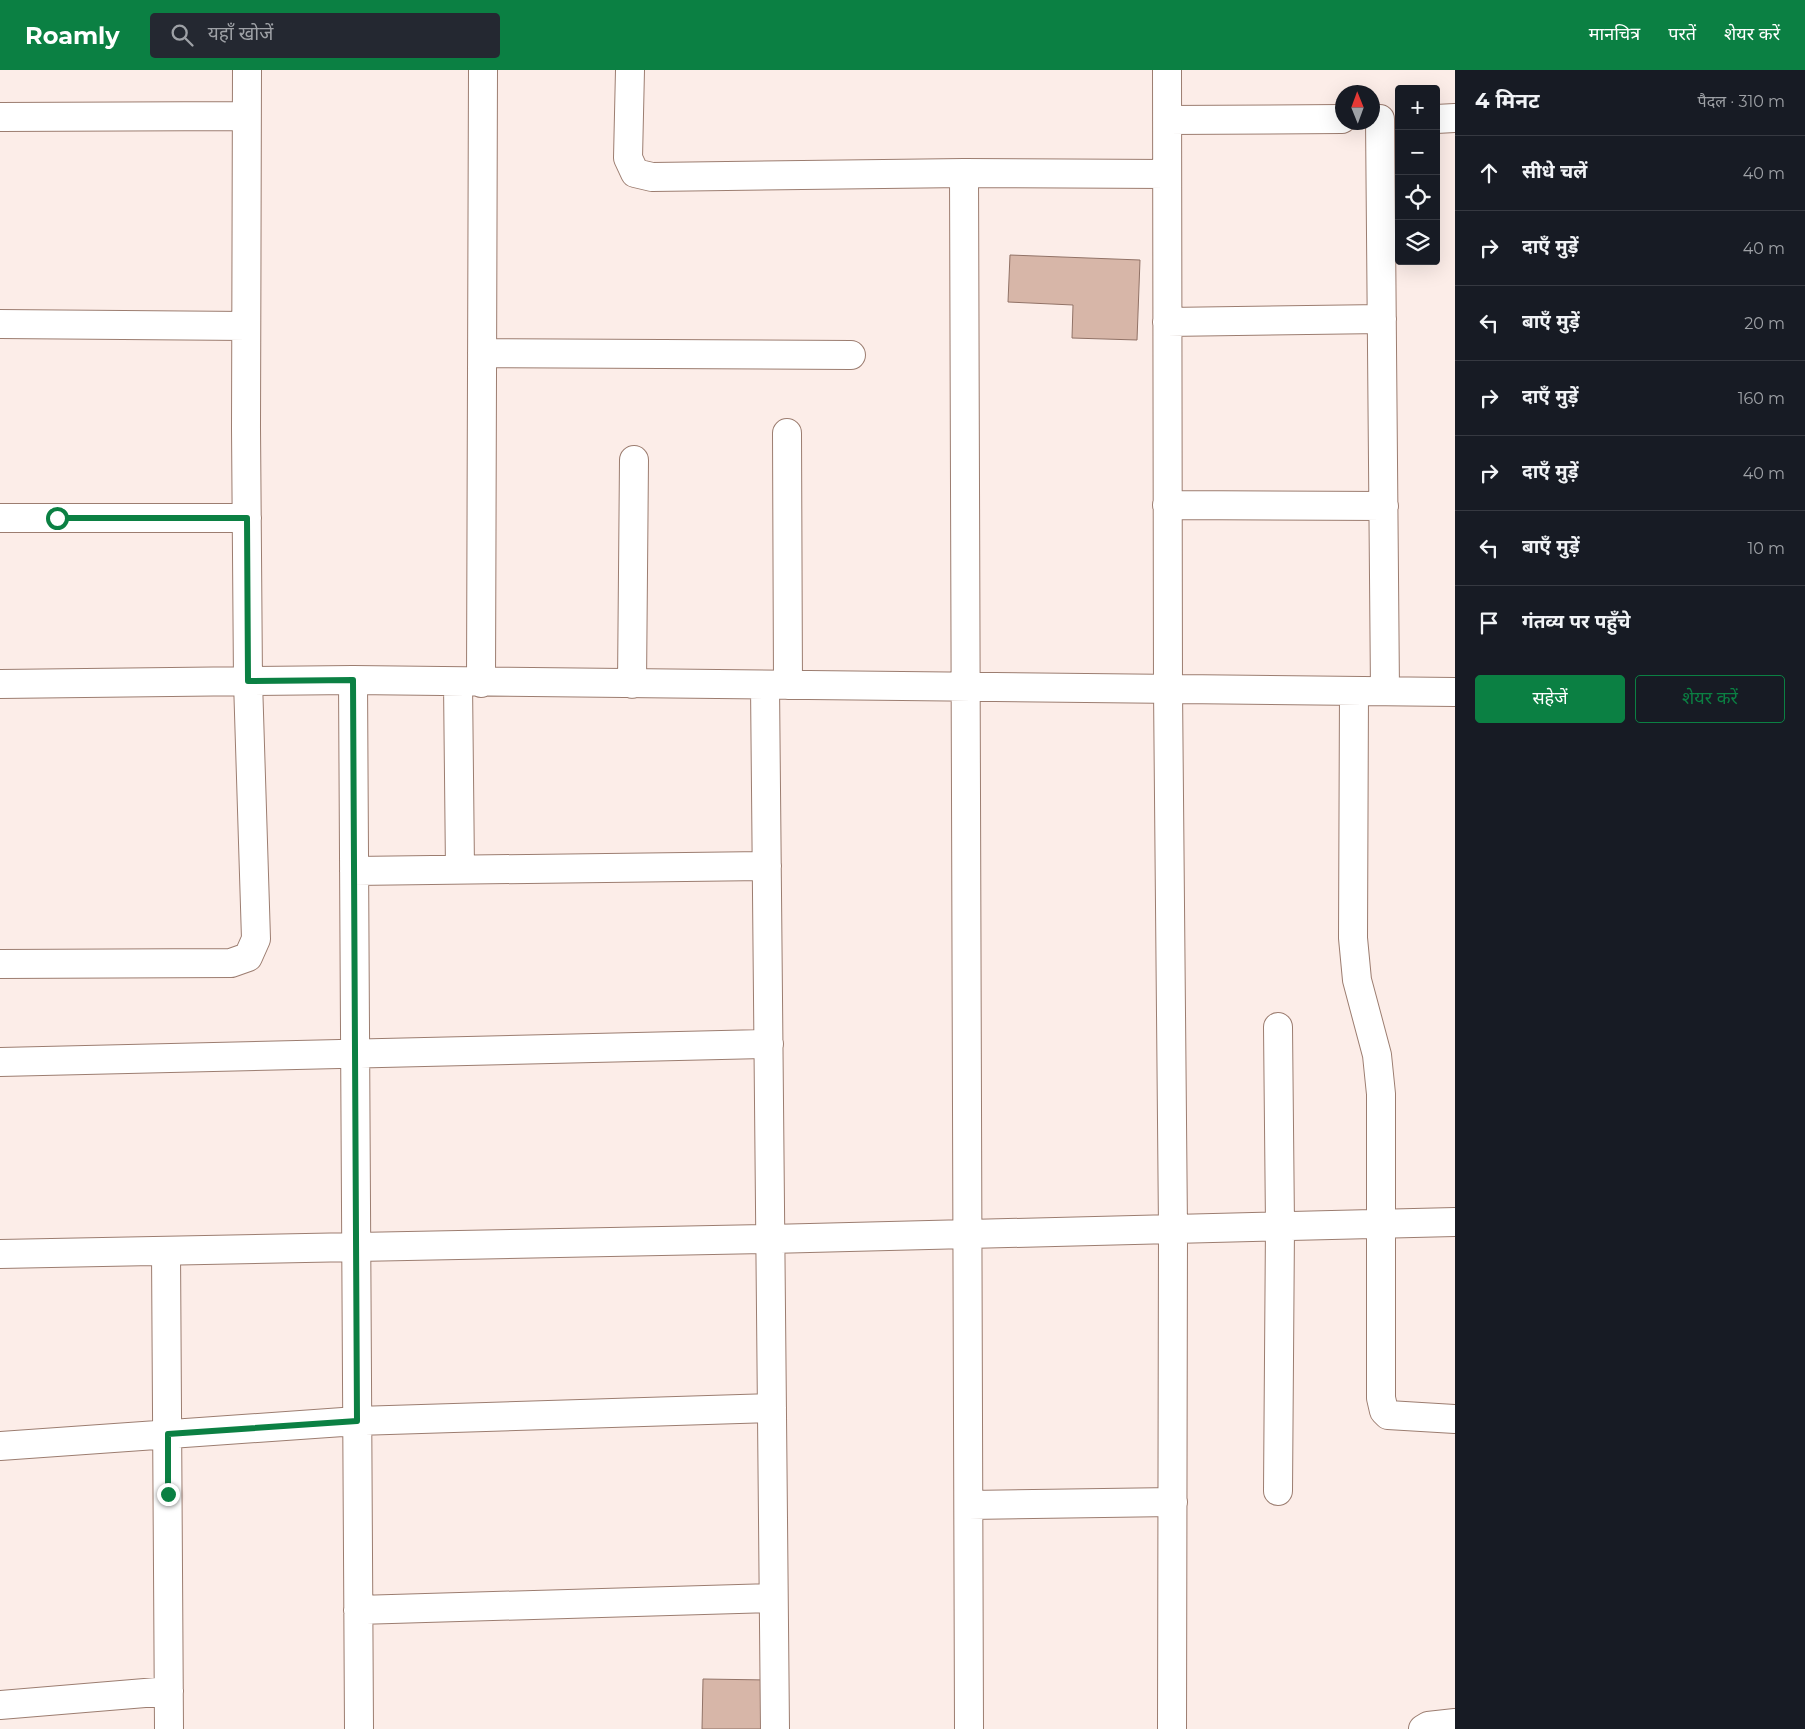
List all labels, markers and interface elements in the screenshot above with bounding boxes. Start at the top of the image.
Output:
search box [150,13,500,58]
text: Roamly [25,21,120,50]
icon: search [168,21,196,49]
text: यहाँ खोजें [208,22,273,45]
text: मानचित्र [1589,23,1640,45]
text: परतें [1668,23,1696,45]
text: शेयर करें [1724,23,1780,45]
north arrow [1335,85,1380,130]
map controls [1395,85,1440,265]
button: + [1395,85,1440,130]
text: 4 मिनट [1475,88,1540,113]
text: पैदल · 310 m [1698,92,1785,111]
button: − [1395,130,1440,175]
icon: ahead [1475,159,1503,187]
text: सीधे चलें [1522,160,1587,183]
text: 40 m [1743,164,1785,183]
button: locate [1395,175,1440,220]
button: layers [1395,220,1440,265]
icon: right [1475,234,1503,262]
text: दाएँ मुड़ें [1522,235,1578,258]
text: 40 m [1743,239,1785,258]
icon: left [1475,309,1503,337]
text: बाएँ मुड़ें [1522,310,1579,333]
text: 20 m [1744,314,1785,333]
icon: right [1475,384,1503,412]
text: दाएँ मुड़ें [1522,385,1578,408]
text: 160 m [1738,389,1785,408]
icon: right [1475,459,1503,487]
text: दाएँ मुड़ें [1522,460,1578,483]
text: 40 m [1743,464,1785,483]
route start [46,507,69,530]
icon: left [1475,534,1503,562]
text: बाएँ मुड़ें [1522,535,1579,558]
text: 10 m [1747,539,1785,558]
icon: arrive [1475,609,1503,637]
text: गंतव्य पर पहुँचे [1522,610,1630,633]
button: सहेजें [1475,675,1625,723]
button: शेयर करें [1635,675,1785,723]
route end [157,1483,180,1506]

